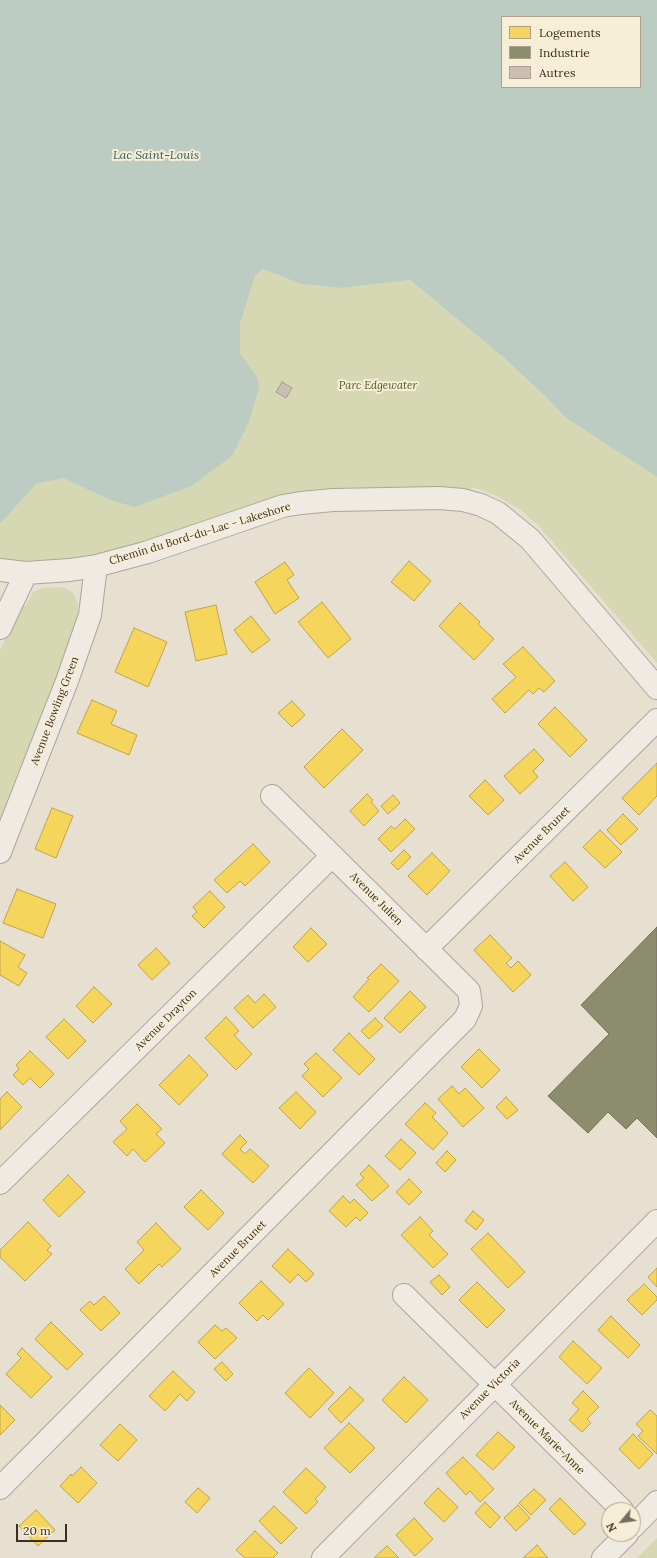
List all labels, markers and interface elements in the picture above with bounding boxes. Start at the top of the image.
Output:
legend [501,16,641,88]
text: Logements [539,25,601,40]
text: Industrie [539,45,590,60]
text: Autres [539,65,576,80]
water label: Lac Saint-Louis [113,149,199,163]
park label: Parc Edgewater [339,379,417,393]
street label: Chemin du Bord-du-Lac - Lakeshore [108,500,292,568]
street label: Avenue Bowling Green [28,655,82,767]
street label: Avenue Brunet [511,804,573,866]
street label: Avenue Julien [347,870,405,928]
street label: Avenue Drayton [132,986,200,1054]
street label: Avenue Brunet [207,1218,269,1280]
street label: Avenue Victoria [457,1356,523,1422]
street label: Avenue Marie-Anne [507,1397,587,1477]
north arrow [601,1502,641,1542]
scale bar [18,1516,69,1542]
text: N [603,1520,620,1534]
text: 20 m [23,1523,51,1538]

